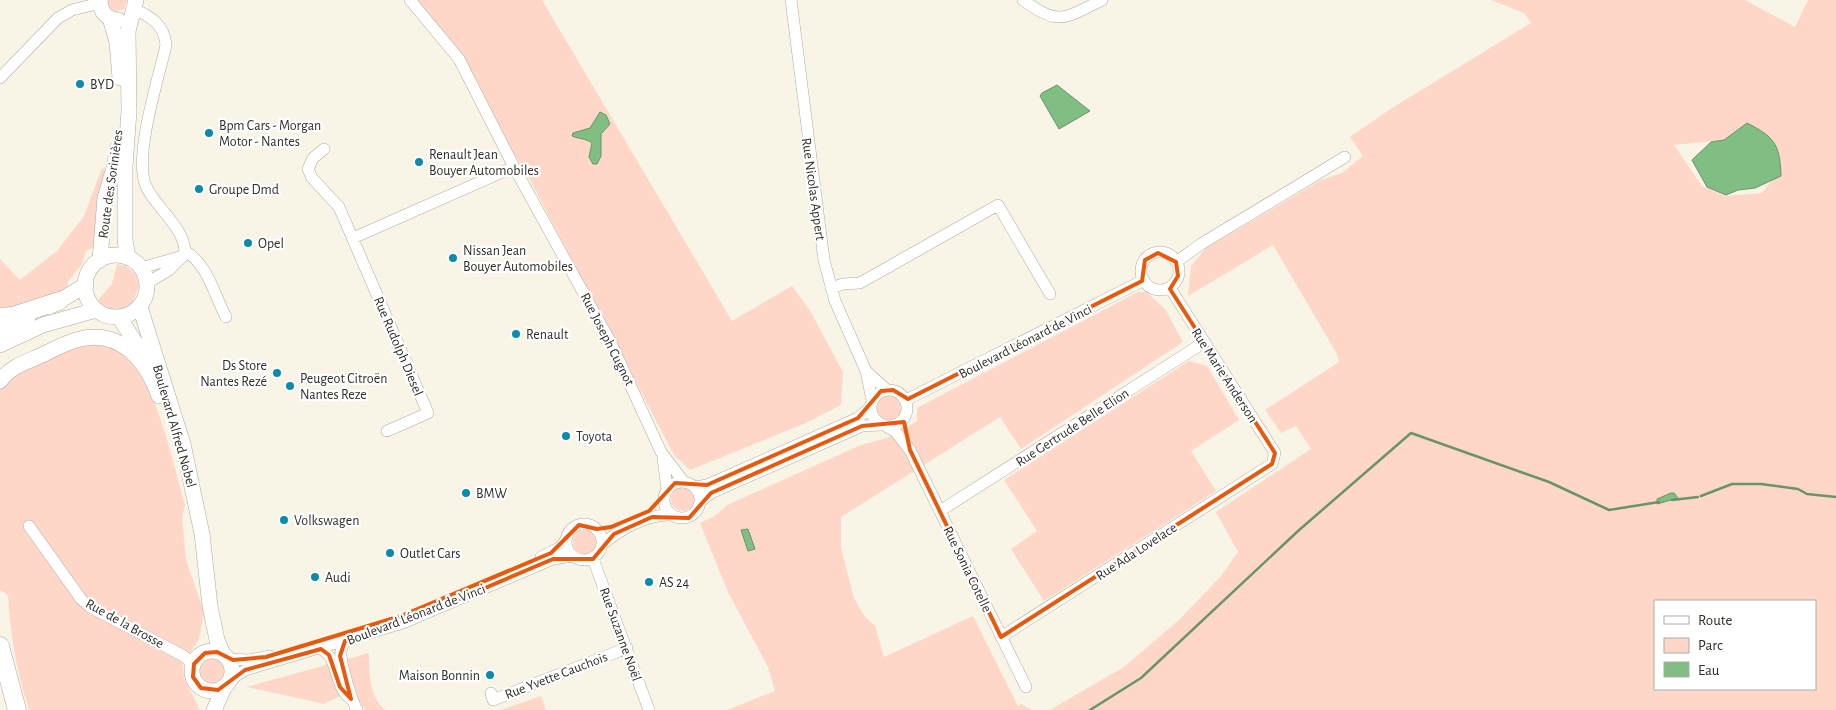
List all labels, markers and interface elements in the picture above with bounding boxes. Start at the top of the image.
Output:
marker: BYD [74,78,86,90]
place label: BYD [90,78,114,92]
place label: Bpm Cars - Morgan Motor - Nantes [219,119,321,149]
marker: Bpm Cars - Morgan Motor - Nantes [203,127,215,139]
street label: Route des Sorinières [96,129,126,239]
street label: Rue Nicolas Appert [799,137,827,242]
place label: Renault Jean Bouyer Automobiles [429,148,539,178]
marker: Renault Jean Bouyer Automobiles [413,156,425,168]
marker: Groupe Dmd [193,183,205,195]
place label: Groupe Dmd [209,183,279,197]
marker: Opel [242,237,254,249]
place label: Opel [258,237,284,251]
place label: Nissan Jean Bouyer Automobiles [463,244,573,274]
marker: Nissan Jean Bouyer Automobiles [447,252,459,264]
street label: Rue Joseph Cugnot [578,291,637,389]
street label: Rue Rudolph Diesel [371,295,425,398]
street label: Boulevard Léonard de Vinci [957,302,1094,382]
street label: Rue Marie Anderson [1188,326,1260,425]
marker: Renault [510,328,522,340]
place label: Renault [526,328,569,342]
place label: Ds Store Nantes Rezé [200,359,267,389]
street label: Boulevard Alfred Nobel [150,363,198,489]
marker: Ds Store Nantes Rezé [271,367,283,379]
place label: Peugeot Citroën Nantes Reze [300,372,387,402]
marker: Peugeot Citroën Nantes Reze [284,380,296,392]
street label: Rue Gertrude Belle Elion [1014,386,1132,470]
marker: Toyota [560,430,572,442]
place label: Toyota [576,430,613,444]
marker: BMW [460,487,472,499]
place label: BMW [476,487,507,501]
marker: Volkswagen [278,514,290,526]
place label: Volkswagen [294,514,359,528]
street label: Rue Ada Lovelace [1094,521,1180,583]
street label: Rue Sonia Cotelle [940,524,994,615]
marker: Outlet Cars [384,547,396,559]
place label: Outlet Cars [400,547,461,561]
marker: Audi [309,571,321,583]
place label: Audi [325,571,351,585]
marker: AS 24 [643,576,655,588]
place label: AS 24 [659,576,689,590]
street label: Boulevard Léonard de Vinci [345,582,488,648]
street label: Rue Suzanne Noël [597,586,643,683]
street label: Rue de la Brosse [83,597,166,651]
legend [1654,600,1816,690]
text: Route [1698,613,1732,628]
text: Parc [1698,638,1723,653]
street label: Rue Yvette Cauchois [503,650,610,702]
text: Eau [1698,663,1720,678]
place label: Maison Bonnin [399,669,480,683]
marker: Maison Bonnin [484,669,496,681]

